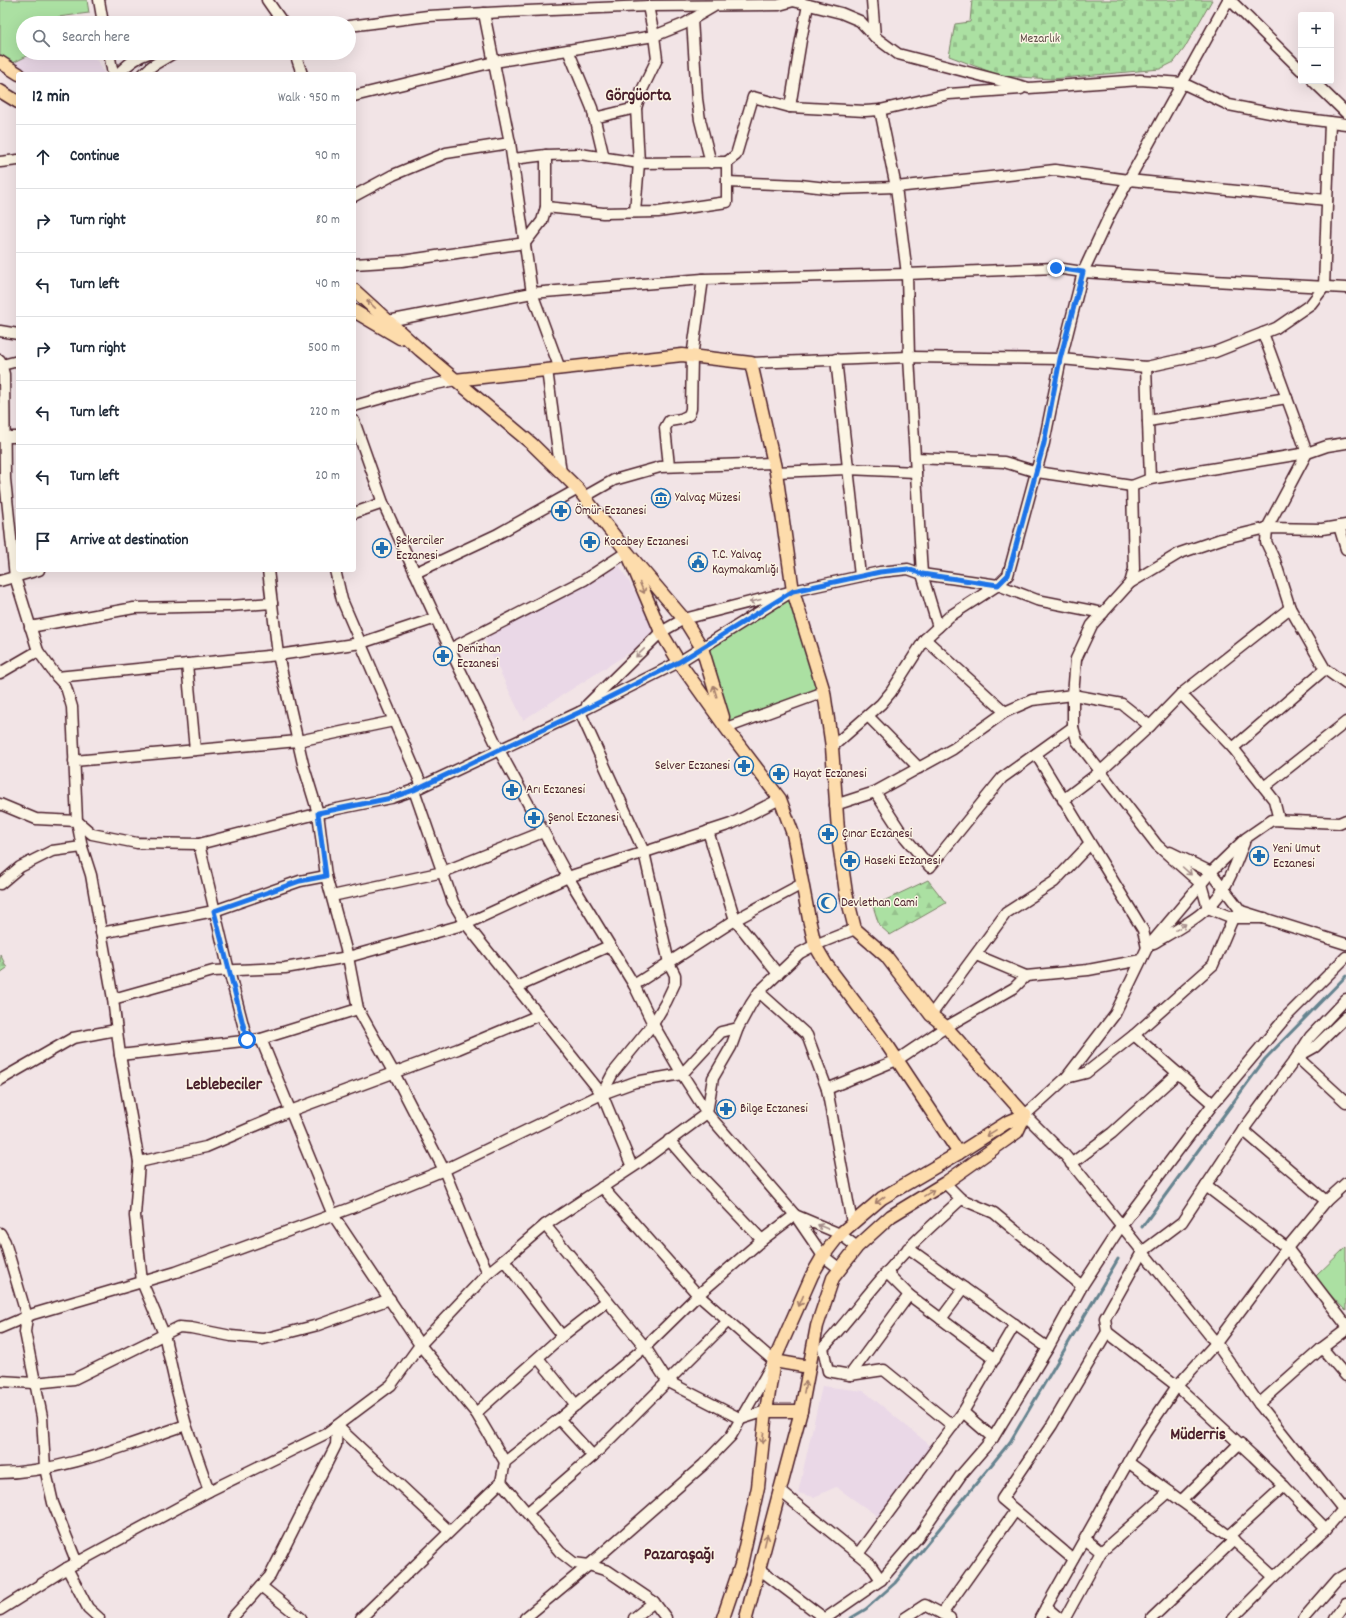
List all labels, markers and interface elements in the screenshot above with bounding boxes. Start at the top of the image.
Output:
map controls [1298,12,1334,84]
button: + [1298,12,1334,48]
search box [16,16,356,60]
icon: search [30,27,52,49]
text: Search here [62,27,130,49]
park label: Mezarlık [1020,30,1060,49]
button: − [1298,48,1334,84]
district label: Görgüorta [605,85,672,109]
text: 12 min [32,86,70,110]
text: Walk · 950 m [278,89,340,108]
icon: ahead [32,146,54,168]
text: Continue [70,146,119,168]
text: 90 m [315,147,340,166]
icon: right [32,210,54,232]
text: Turn right [70,210,126,232]
text: 80 m [316,211,340,230]
route end [1047,259,1065,277]
icon: left [32,274,54,296]
text: Turn left [70,274,119,296]
text: 40 m [316,275,340,294]
one-way arrow [365,300,376,309]
icon: right [32,338,54,360]
text: Turn right [70,338,126,360]
text: 500 m [308,339,340,358]
icon: left [32,402,54,424]
text: Turn left [70,402,119,424]
text: 220 m [310,403,340,422]
icon: left [32,466,54,488]
text: Turn left [70,466,119,488]
text: 20 m [315,467,340,486]
museum icon: Yalvaç Müzesi [650,487,672,509]
place label: Yalvaç Müzesi [675,489,741,508]
pharmacy icon: Ömür Eczanesi [550,500,572,522]
place label: Ömür Eczanesi [575,502,647,521]
icon: arrive [32,530,54,552]
text: Arrive at destination [70,530,188,552]
pharmacy icon: Kocabey Eczanesi [579,531,601,553]
place label: Şekerciler Eczanesi [396,532,444,566]
place label: Kocabey Eczanesi [604,533,689,552]
pharmacy icon: Şekerciler Eczanesi [371,537,393,559]
place label: T.C. Yalvaç Kaymakamlığı [712,546,778,580]
public building icon: T.C. Yalvaç Kaymakamlığı [687,551,709,573]
one-way arrow [639,581,647,593]
one-way arrow [749,597,762,605]
place label: Denizhan Eczanesi [457,640,501,674]
pharmacy icon: Denizhan Eczanesi [432,645,454,667]
one-way arrow [635,648,645,658]
one-way arrow [711,684,718,697]
pharmacy icon: Selver Eczanesi [733,755,755,777]
place label: Selver Eczanesi [655,757,731,776]
pharmacy icon: Hayat Eczanesi [768,763,790,785]
place label: Hayat Eczanesi [793,765,867,784]
pharmacy icon: Arı Eczanesi [501,779,523,801]
place label: Arı Eczanesi [526,781,586,800]
pharmacy icon: Şenol Eczanesi [523,807,545,829]
place label: Şenol Eczanesi [548,809,619,828]
pharmacy icon: Çınar Eczanesi [817,823,839,845]
place label: Çınar Eczanesi [842,825,913,844]
place label: Yeni Umut Eczanesi [1273,840,1321,874]
pharmacy icon: Yeni Umut Eczanesi [1248,845,1270,867]
pharmacy icon: Haseki Eczanesi [839,850,861,872]
place label: Haseki Eczanesi [864,852,941,871]
one-way arrow [1181,867,1192,876]
mosque icon: Devlethan Cami [816,892,838,914]
place label: Devlethan Cami [841,894,918,913]
one-way arrow [1175,923,1187,931]
route start [238,1031,256,1049]
district label: Leblebeciler [186,1074,263,1098]
pharmacy icon: Bilge Eczanesi [715,1098,737,1120]
place label: Bilge Eczanesi [740,1100,808,1119]
one-way arrow [986,1129,997,1137]
one-way arrow [923,1188,935,1196]
one-way arrow [874,1196,885,1204]
one-way arrow [818,1223,830,1230]
one-way arrow [797,1294,804,1306]
one-way arrow [802,1380,810,1393]
district label: Müderris [1170,1424,1226,1448]
one-way arrow [759,1431,767,1444]
one-way arrow [763,1533,770,1546]
district label: Pazaraşağı [644,1544,714,1568]

